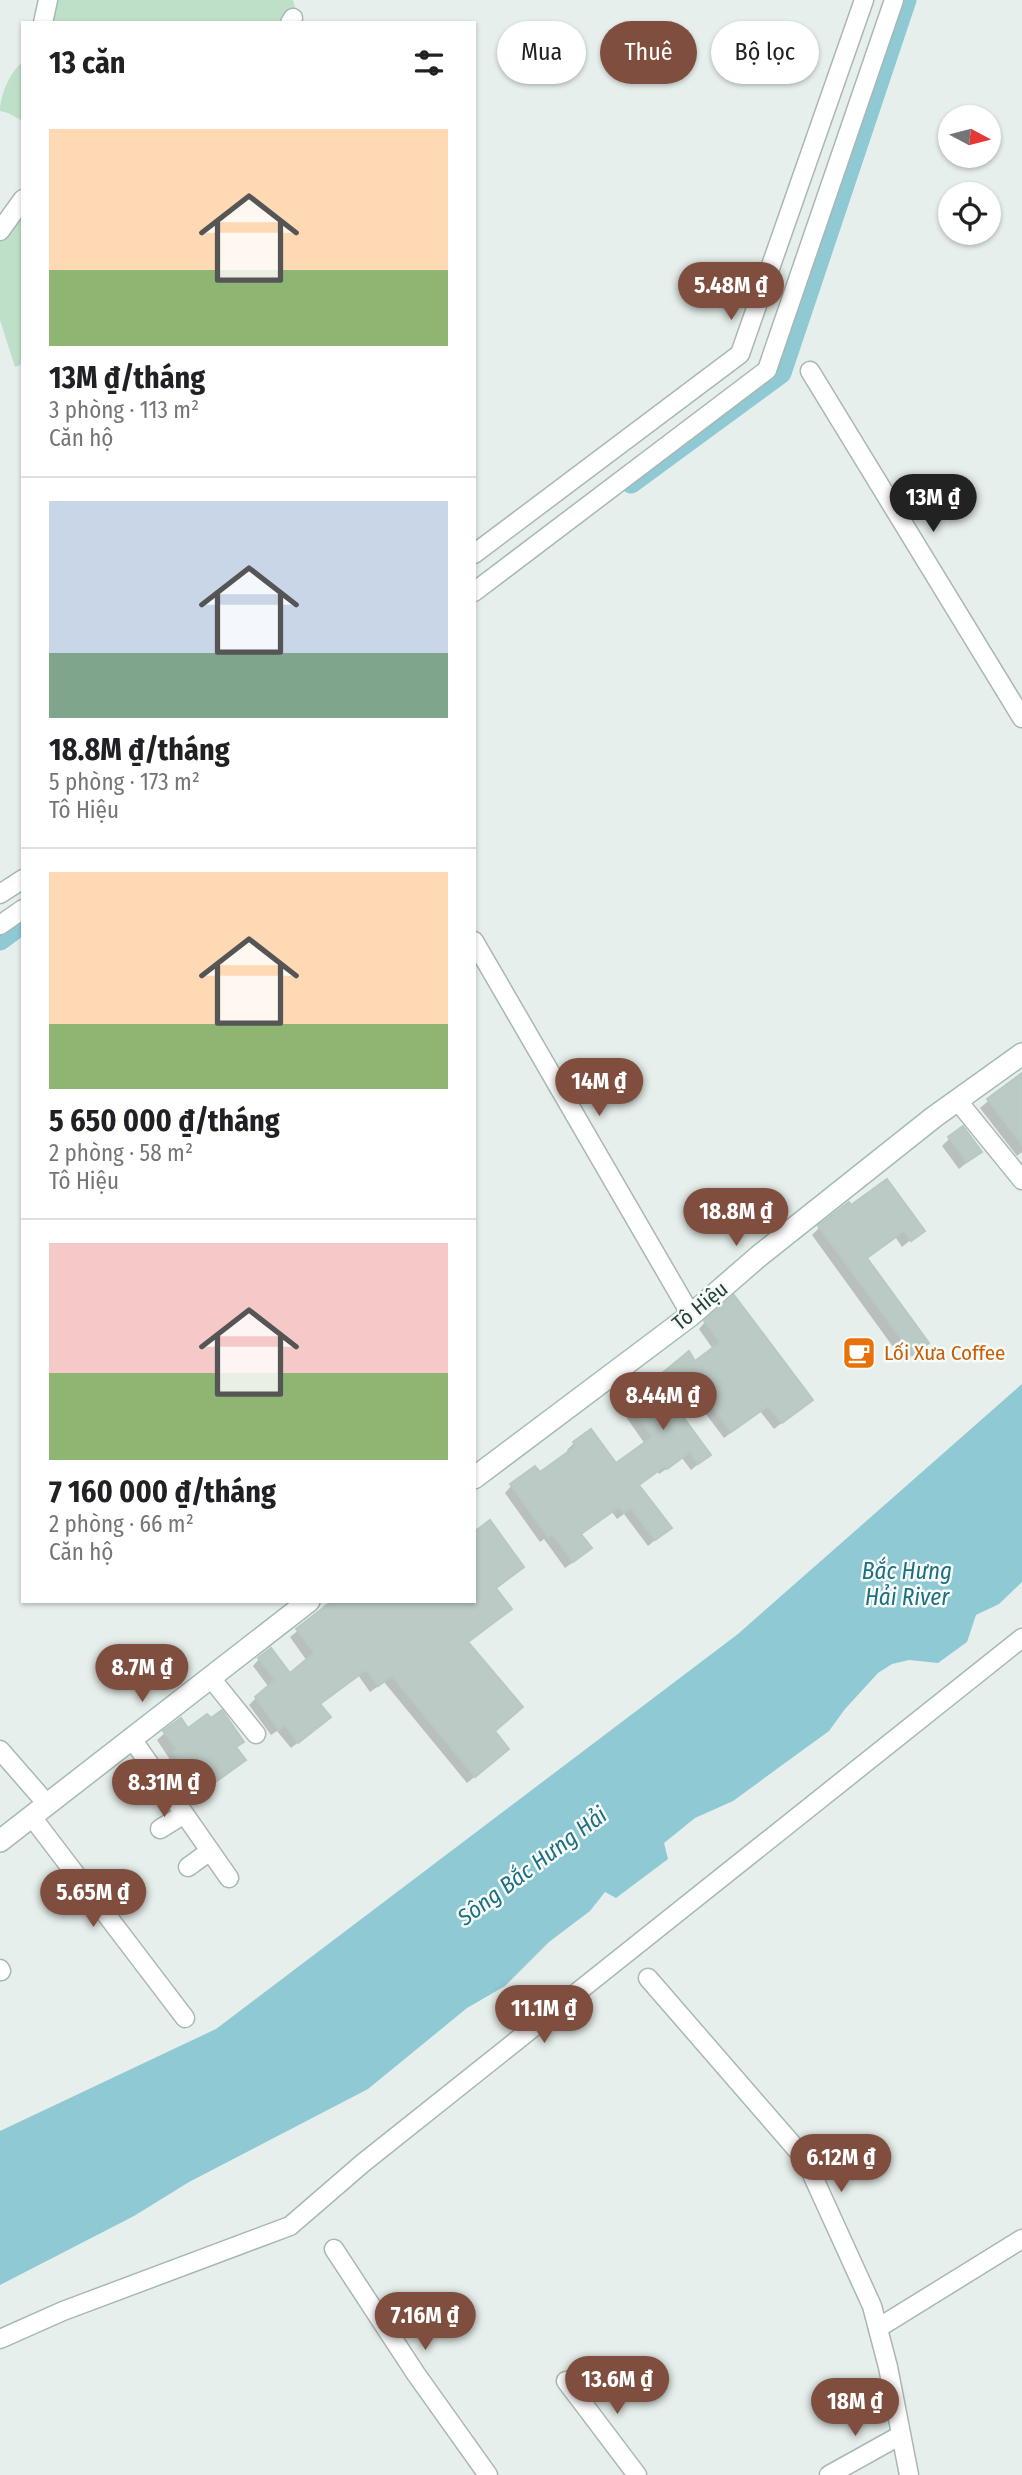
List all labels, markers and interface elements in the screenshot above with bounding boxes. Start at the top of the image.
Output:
chip: Mua [497,21,586,84]
chip: Thuê [600,21,697,84]
chip: Bộ lọc [711,21,819,84]
icon: filters [410,44,448,82]
text: 13 căn [49,45,126,81]
north arrow [938,105,1001,168]
map controls [938,105,1001,245]
icon: home [186,175,312,301]
button: locate [938,182,1001,245]
pin: 5.48M ₫ [666,262,796,322]
text: 5.48M ₫ [694,271,768,299]
text: 13M ₫/tháng [49,360,205,396]
text: 3 phòng · 113 m² [49,396,199,424]
text: Căn hộ [49,424,113,452]
pin: 13M ₫ [884,475,982,534]
text: 13M ₫ [906,483,960,511]
icon: home [186,547,312,673]
text: 18.8M ₫/tháng [49,732,230,768]
text: 5 phòng · 173 m² [49,768,200,796]
text: Tô Hiệu [49,796,119,824]
icon: home [186,918,312,1044]
pin: 14M ₫ [550,1058,648,1118]
text: 14M ₫ [571,1067,627,1095]
text: 5 650 000 ₫/tháng [49,1103,280,1139]
text: 2 phòng · 58 m² [49,1139,193,1167]
text: Tô Hiệu [49,1167,119,1195]
pin: 18.8M ₫ [671,1188,801,1248]
text: 18.8M ₫ [699,1197,773,1225]
street label: Tô Hiệu [667,1276,733,1336]
icon: home [186,1289,312,1415]
cafe icon: Lối Xưa Coffee [840,1334,878,1372]
place label: Lối Xưa Coffee [884,1340,1005,1366]
pin: 8.44M ₫ [598,1372,728,1432]
text: 8.44M ₫ [626,1381,700,1409]
text: 7 160 000 ₫/tháng [49,1474,276,1510]
text: 2 phòng · 66 m² [49,1510,194,1538]
text: Căn hộ [49,1538,113,1566]
water label: Bắc Hưng Hải River [862,1556,952,1611]
pin: 8.7M ₫ [85,1644,199,1704]
text: 8.7M ₫ [111,1653,173,1681]
pin: 8.31M ₫ [99,1759,229,1819]
text: 8.31M ₫ [128,1768,200,1796]
water label: Sông Bắc Hưng Hải [450,1800,612,1932]
pin: 5.65M ₫ [28,1870,158,1929]
text: 5.65M ₫ [56,1878,130,1906]
pin: 11.1M ₫ [479,1986,609,2045]
text: 11.1M ₫ [511,1994,577,2022]
pin: 6.12M ₫ [776,2134,906,2194]
text: 6.12M ₫ [806,2143,876,2171]
pin: 7.16M ₫ [360,2292,490,2352]
text: 7.16M ₫ [391,2301,459,2329]
pin: 13.6M ₫ [552,2356,682,2416]
text: 13.6M ₫ [581,2365,653,2393]
pin: 18M ₫ [806,2378,904,2438]
text: 18M ₫ [827,2387,883,2415]

